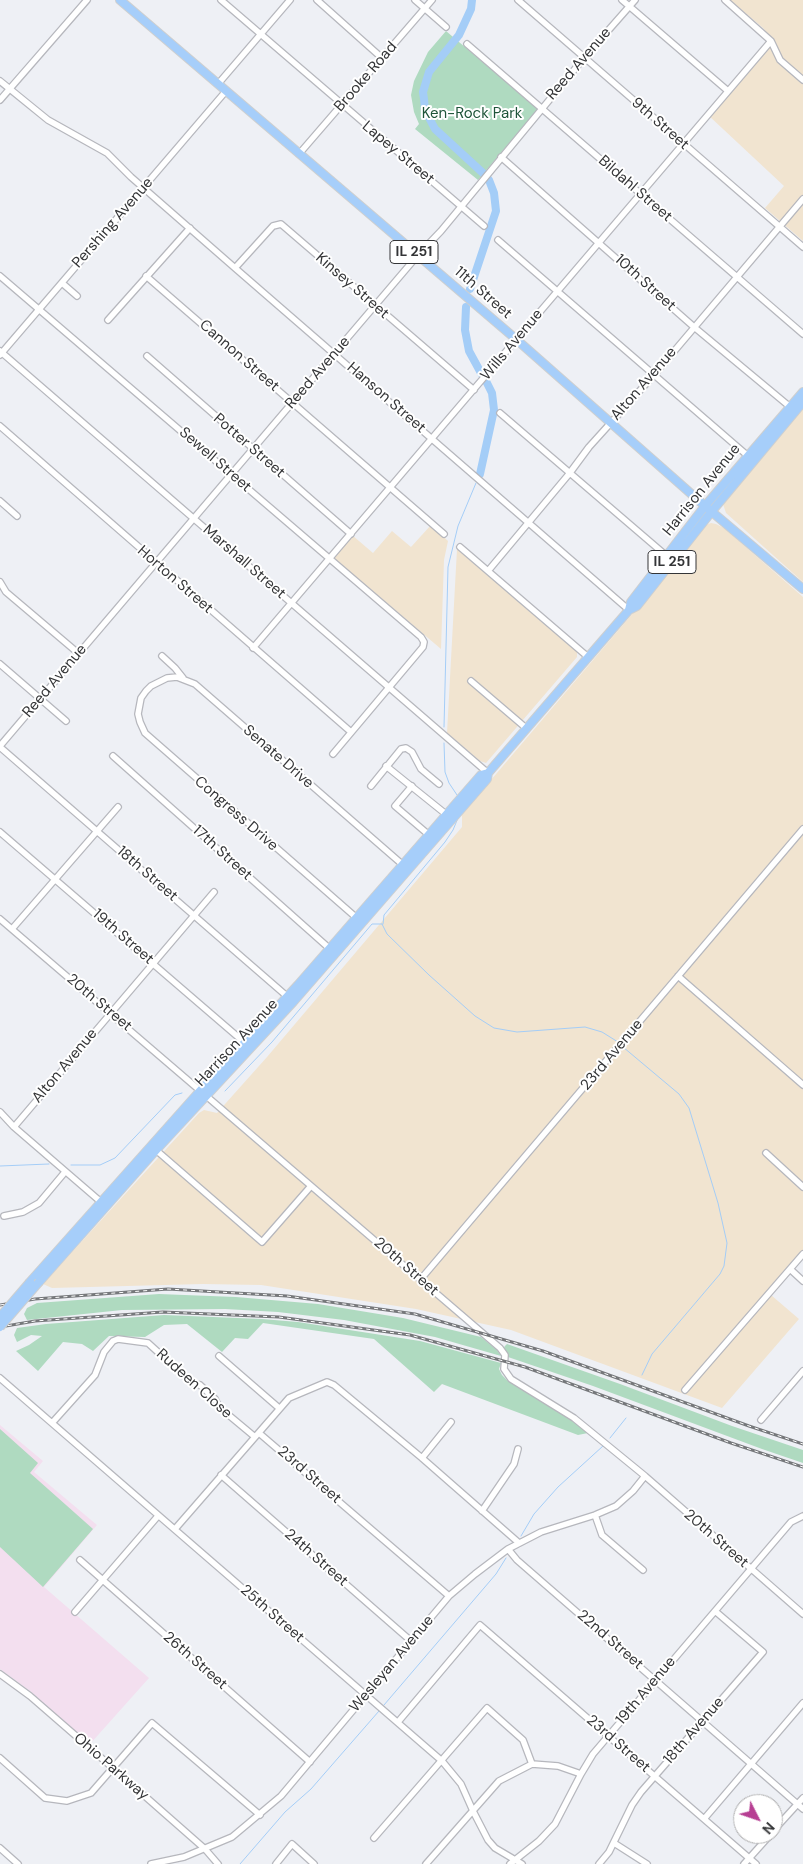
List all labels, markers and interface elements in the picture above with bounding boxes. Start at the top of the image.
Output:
street label: Reed Avenue [543,24,615,104]
street label: Brooke Road [331,38,401,116]
street label: 9th Street [628,94,692,154]
park label: Ken-Rock Park [422,105,522,123]
street label: Lapey Street [358,118,438,188]
street label: Bildahl Street [594,152,676,226]
street label: Pershing Avenue [69,174,157,272]
road number: IL 251 [390,240,438,264]
street label: Kinsey Street [312,249,392,323]
street label: 10th Street [611,251,679,315]
street label: 11th Street [451,263,515,323]
street label: Wills Avenue [477,306,547,384]
street label: Cannon Street [195,316,283,396]
street label: Reed Avenue [282,333,354,413]
street label: Alton Avenue [607,344,681,424]
street label: Hanson Street [343,359,429,437]
street label: Potter Street [210,410,288,482]
street label: Sewell Street [175,424,255,496]
street label: Harrison Avenue [659,440,745,540]
street label: Marshall Street [199,521,289,603]
street label: Horton Street [133,542,217,618]
road number: IL 251 [648,550,696,574]
street label: Reed Avenue [19,641,91,721]
street label: Senate Drive [239,722,317,792]
street label: Congress Drive [190,773,282,855]
street label: 17th Street [189,822,255,884]
street label: 18th Street [113,843,181,905]
street label: 19th Street [89,906,157,968]
street label: 20th Street [63,970,135,1036]
street label: Harrison Avenue [192,996,282,1090]
street label: 23rd Avenue [577,1016,647,1094]
street label: Alton Avenue [29,1025,101,1107]
street label: 20th Street [370,1234,442,1300]
street label: Rudeen Close [152,1345,236,1423]
street label: 23rd Street [273,1442,345,1508]
street label: 20th Street [680,1506,752,1572]
street label: 24th Street [280,1525,352,1591]
street label: 25th Street [236,1581,308,1647]
street label: 22nd Street [573,1606,647,1674]
street label: Wesleyan Avenue [346,1612,438,1716]
street label: 26th Street [159,1628,231,1694]
street label: 19th Avenue [612,1653,680,1729]
street label: 18th Avenue [660,1694,728,1768]
street label: 23rd Street [582,1711,654,1777]
street label: Ohio Parkway [70,1729,152,1805]
north arrow [733,1794,783,1844]
text: N [758,1818,779,1838]

